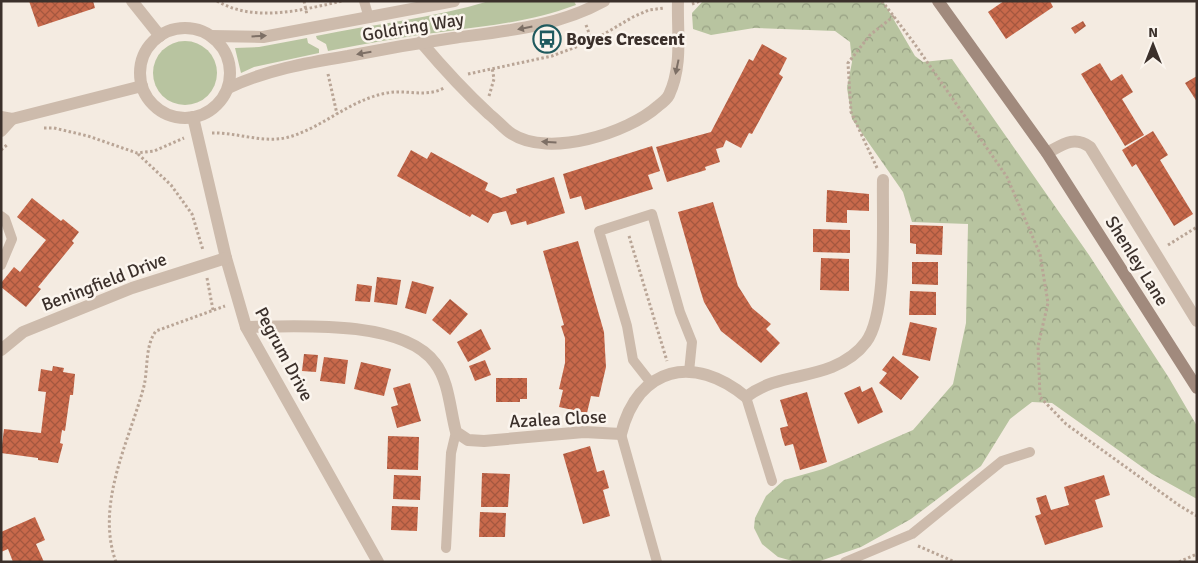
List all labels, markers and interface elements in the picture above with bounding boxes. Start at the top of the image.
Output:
street label: Goldring Way [361,8,466,46]
north arrow [1128,20,1178,70]
one-way arrow [517,24,532,32]
bus stop icon: Boyes Crescent [532,24,562,54]
text: N [1148,24,1158,41]
place label: Boyes Crescent [566,28,685,50]
one-way arrow [252,32,268,40]
one-way arrow [356,49,372,57]
one-way arrow [673,60,681,75]
one-way arrow [541,138,557,146]
street label: Shenley Lane [1101,212,1173,310]
street label: Beningfield Drive [38,248,170,316]
street label: Pegrum Drive [250,303,318,405]
street label: Azalea Close [509,405,607,433]

